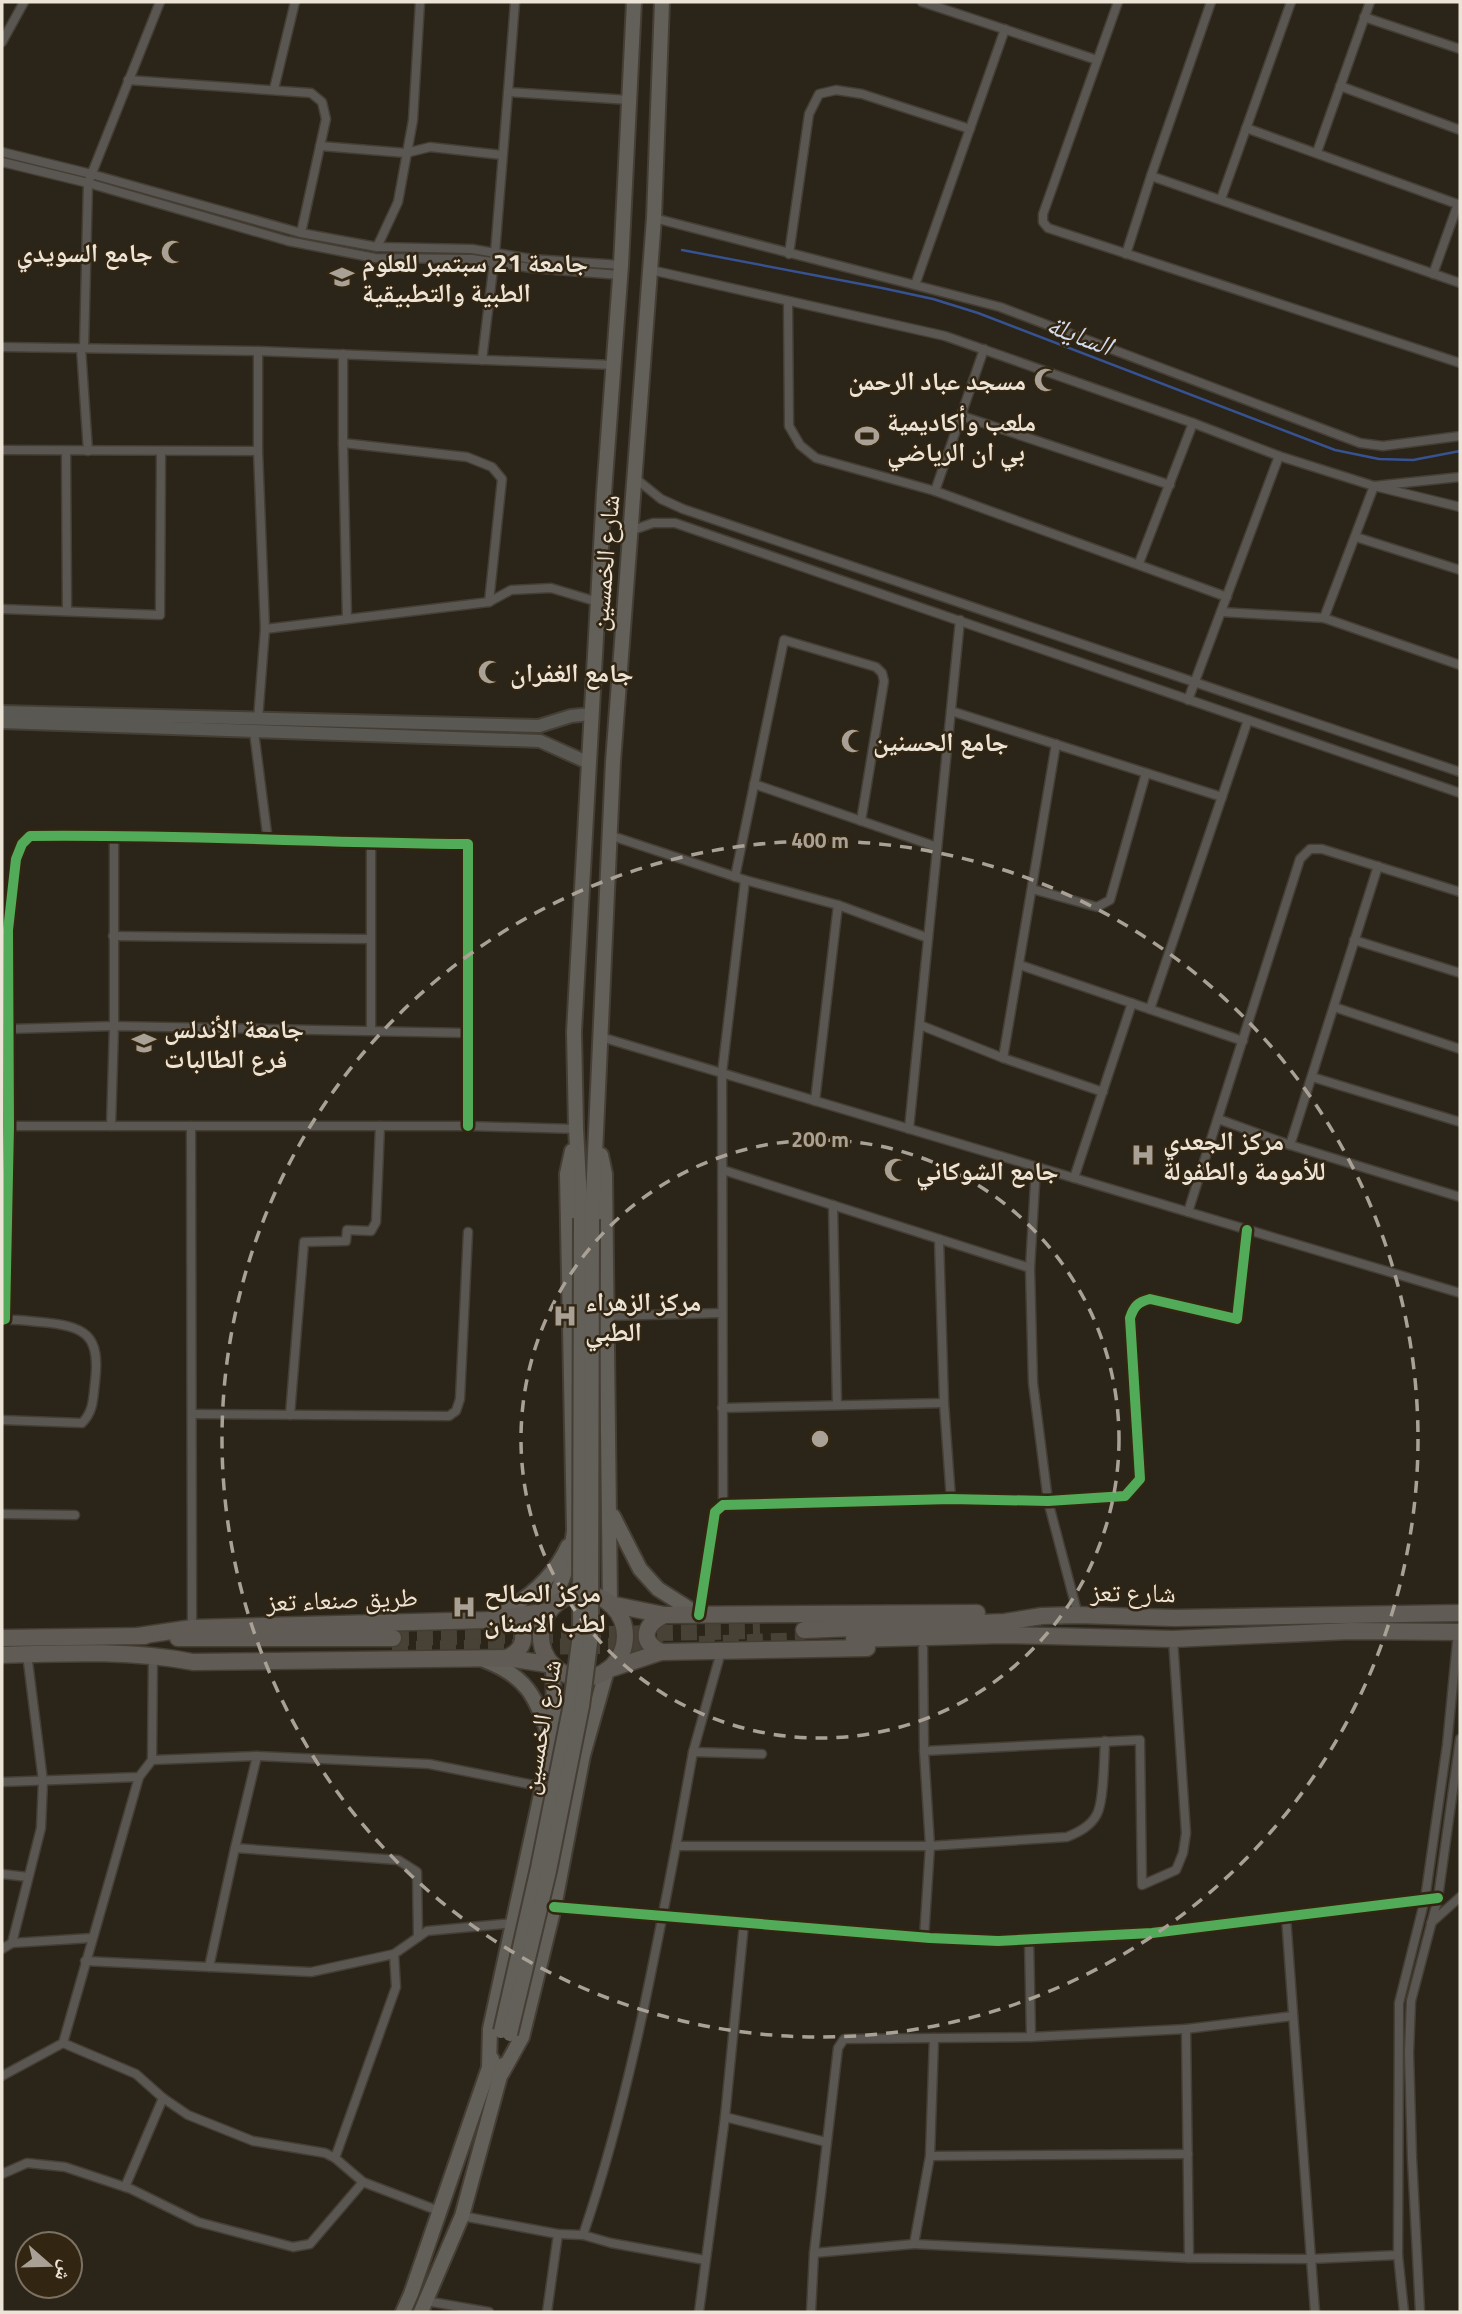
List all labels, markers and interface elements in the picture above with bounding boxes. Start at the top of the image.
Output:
place label: جامع السويدي [16,233,153,273]
mosque icon: جامع السويدي [159,238,187,266]
place label: جامعة 21 سبتمبر للعلوم الطبية والتطبيقية [362,243,588,312]
school or university icon: جامعة 21 سبتمبر للعلوم الطبية والتطبيقية [328,263,356,291]
water label: السايلة [1041,302,1121,367]
place label: مسجد عباد الرحمن [848,361,1026,400]
mosque icon: مسجد عباد الرحمن [1032,366,1060,394]
place label: ملعب وأكاديمية بي ان الرياضي [887,402,1036,472]
sports icon: ملعب وأكاديمية بي ان الرياضي [853,422,881,450]
street label: شارع الخمسين [579,493,629,633]
place label: جامع الغفران [510,653,634,692]
mosque icon: جامع الغفران [476,658,504,686]
place label: جامع الحسنين [873,722,1009,761]
mosque icon: جامع الحسنين [839,727,867,755]
text: 400 m [791,824,849,856]
place label: جامعة الأندلس فرع الطالبات [164,1009,304,1078]
school or university icon: جامعة الأندلس فرع الطالبات [130,1029,158,1057]
place label: مركز الجعدي للأمومة والطفولة [1163,1121,1326,1190]
text: 200 m [791,1123,849,1155]
hospital icon: مركز الجعدي للأمومة والطفولة [1129,1141,1157,1169]
place label: جامع الشوكاني [916,1151,1059,1191]
mosque icon: جامع الشوكاني [882,1156,910,1184]
place label: مركز الزهراء الطبي [585,1282,701,1352]
hospital icon: مركز الزهراء الطبي [551,1302,579,1330]
centre of rings [808,1427,832,1451]
street label: شارع تعز [1089,1572,1176,1612]
place label: مركز الصالح لطب الاسنان [484,1573,606,1642]
street label: طريق صنعاء تعز [265,1577,418,1621]
hospital icon: مركز الصالح لطب الاسنان [450,1593,478,1621]
street label: شارع الخمسين [509,1656,571,1798]
north arrow [14,2230,84,2300]
text: ش [48,2257,83,2285]

